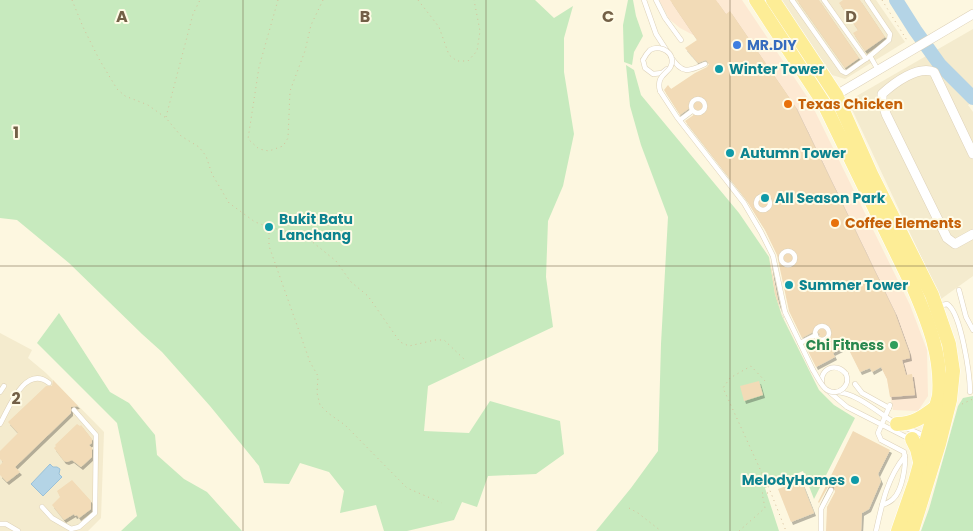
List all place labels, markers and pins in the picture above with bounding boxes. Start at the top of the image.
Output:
place label: MR.DIY [747,35,797,55]
marker: MR.DIY [731,39,743,51]
place label: Winter Tower [729,59,825,79]
marker: Winter Tower [713,63,725,75]
place label: Texas Chicken [798,94,903,114]
marker: Texas Chicken [782,98,794,110]
place label: Autumn Tower [740,143,846,163]
marker: Autumn Tower [724,147,736,159]
place label: All Season Park [775,188,886,208]
marker: All Season Park [759,192,771,204]
place label: Bukit Batu Lanchang [279,209,353,245]
place label: Coffee Elements [845,213,962,233]
marker: Coffee Elements [829,217,841,229]
marker: Bukit Batu Lanchang [263,221,275,233]
place label: Summer Tower [799,275,908,295]
marker: Summer Tower [783,279,795,291]
place label: Chi Fitness [806,335,884,355]
marker: Chi Fitness [888,339,900,351]
place label: MelodyHomes [742,470,845,490]
marker: MelodyHomes [849,474,861,486]

